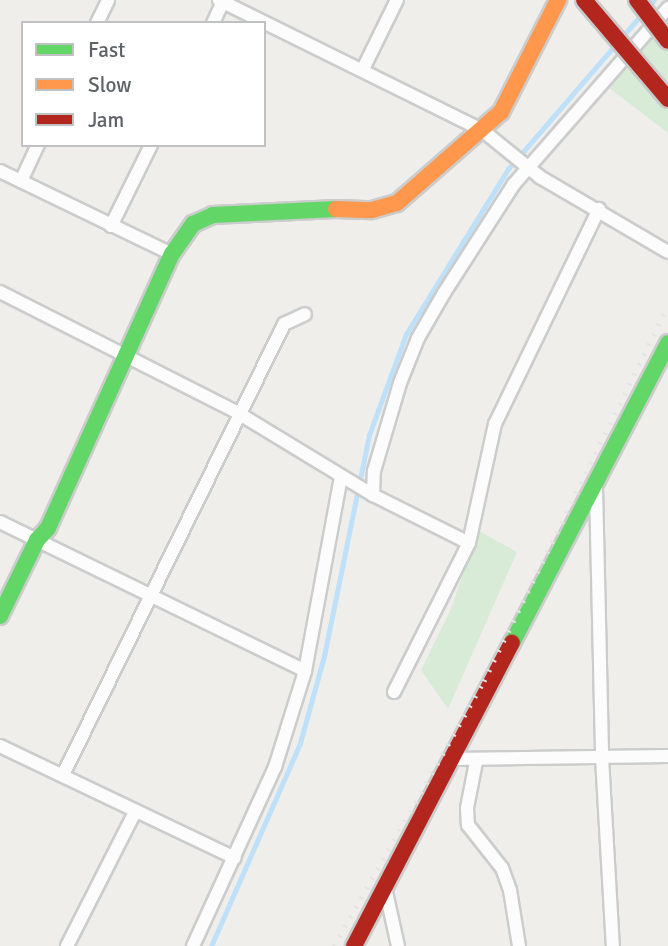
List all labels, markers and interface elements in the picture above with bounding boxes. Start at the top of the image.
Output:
legend [21,21,266,147]
text: Fast [88,37,125,63]
text: Slow [88,72,132,98]
text: Jam [88,107,124,133]

